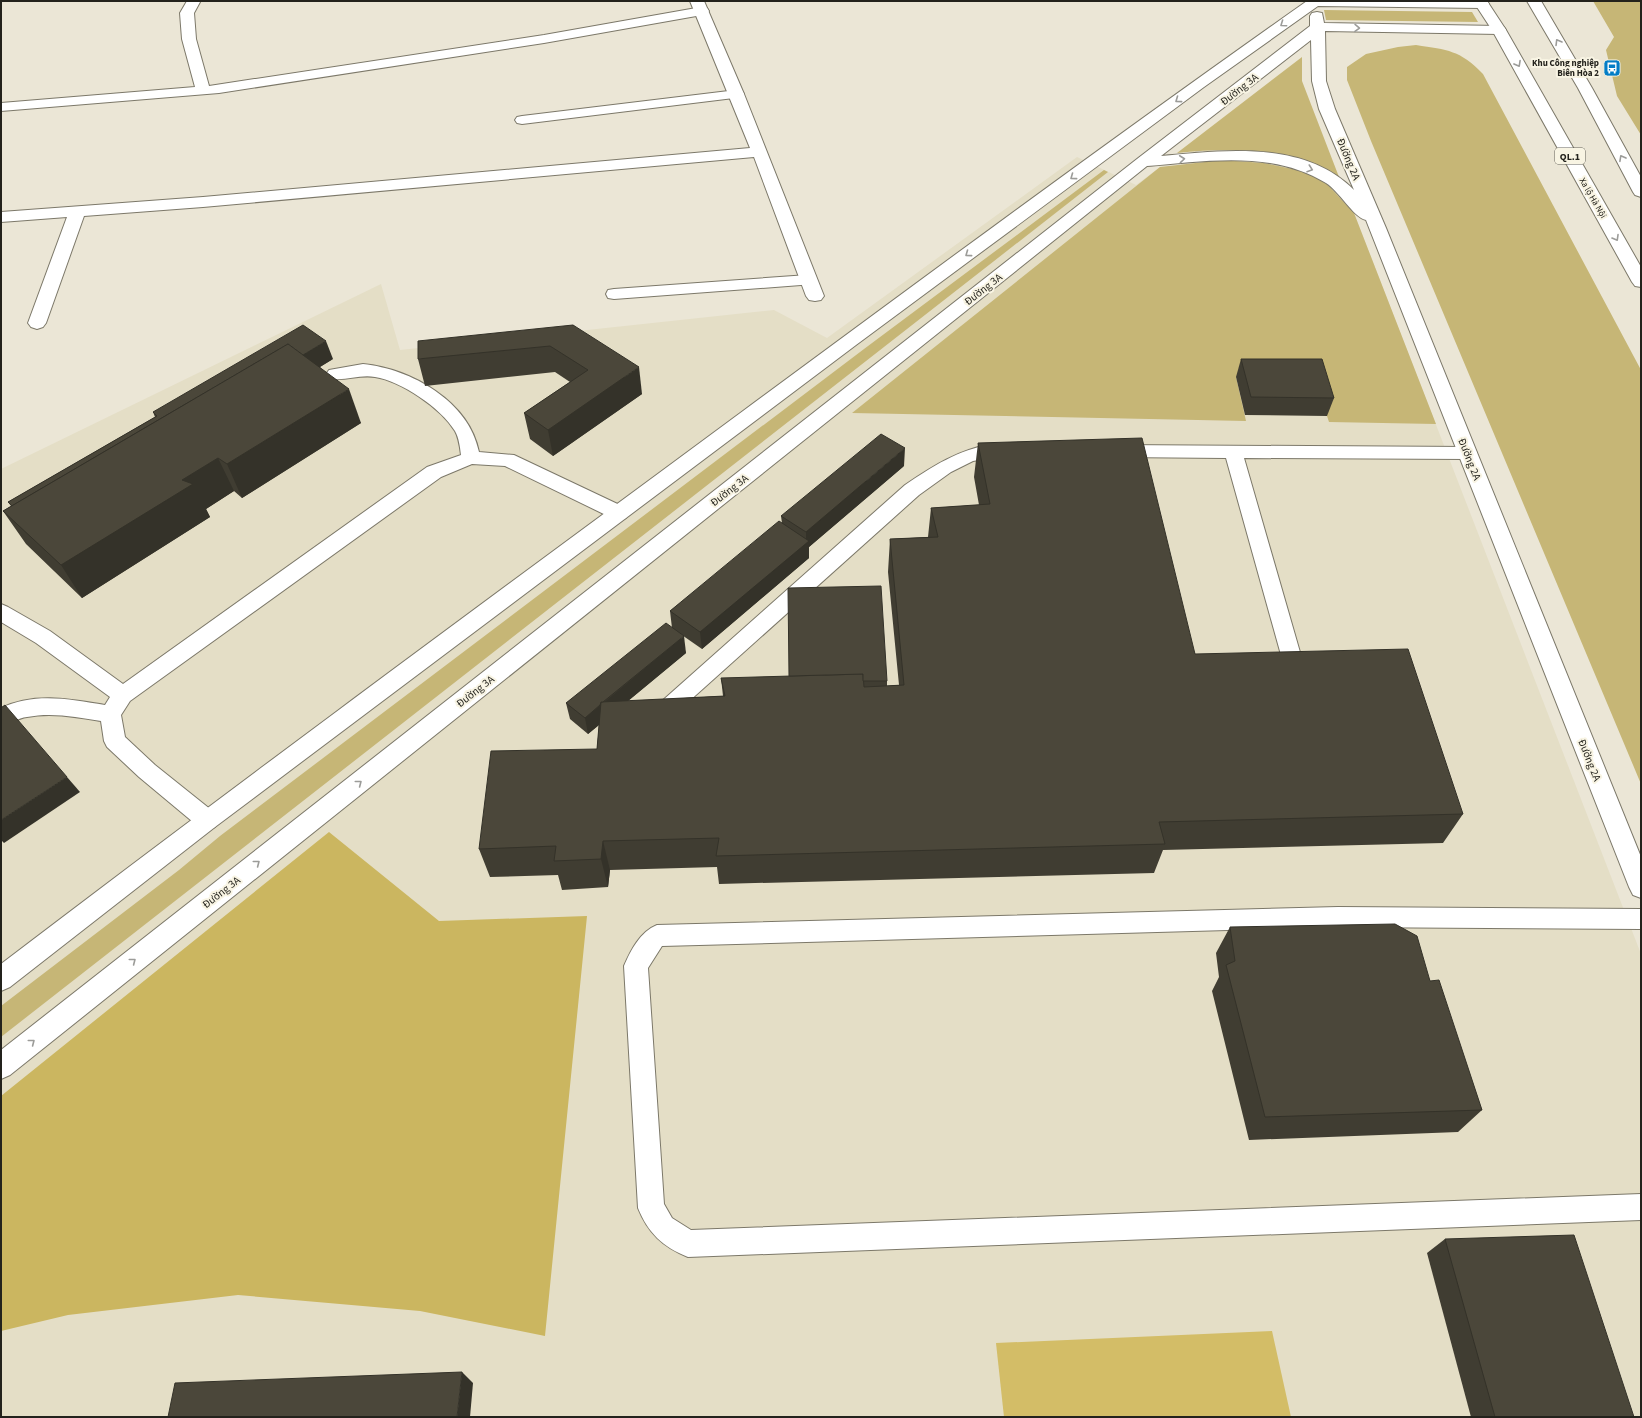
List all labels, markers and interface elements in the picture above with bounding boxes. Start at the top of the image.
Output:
one-way arrow [1281,19,1288,26]
one-way arrow [1354,24,1360,32]
one-way arrow [1556,39,1563,46]
place label: Khu Công nghiệp Biên Hòa 2 [1532,57,1599,80]
bus stop icon: Khu Công nghiệp Biên Hòa 2 [1602,58,1622,78]
one-way arrow [1513,60,1520,67]
street label: Đường 3A [1217,70,1261,109]
one-way arrow [1175,95,1182,102]
street label: Đường 2A [1333,136,1364,182]
road number: QL.1 [1555,148,1585,164]
one-way arrow [1179,154,1185,163]
one-way arrow [1620,155,1627,162]
one-way arrow [1307,164,1314,172]
one-way arrow [1070,172,1077,179]
street label: Xa lộ Hà Nội [1576,176,1609,221]
one-way arrow [1612,234,1619,241]
one-way arrow [965,249,972,256]
street label: Đường 3A [961,270,1005,309]
street label: Đường 2A [1454,436,1485,482]
street label: Đường 3A [707,471,751,510]
street label: Đường 3A [453,672,497,711]
street label: Đường 2A [1574,737,1605,783]
one-way arrow [355,780,362,787]
one-way arrow [253,861,260,868]
street label: Đường 3A [199,873,243,912]
one-way arrow [129,959,136,966]
one-way arrow [27,1040,34,1047]

